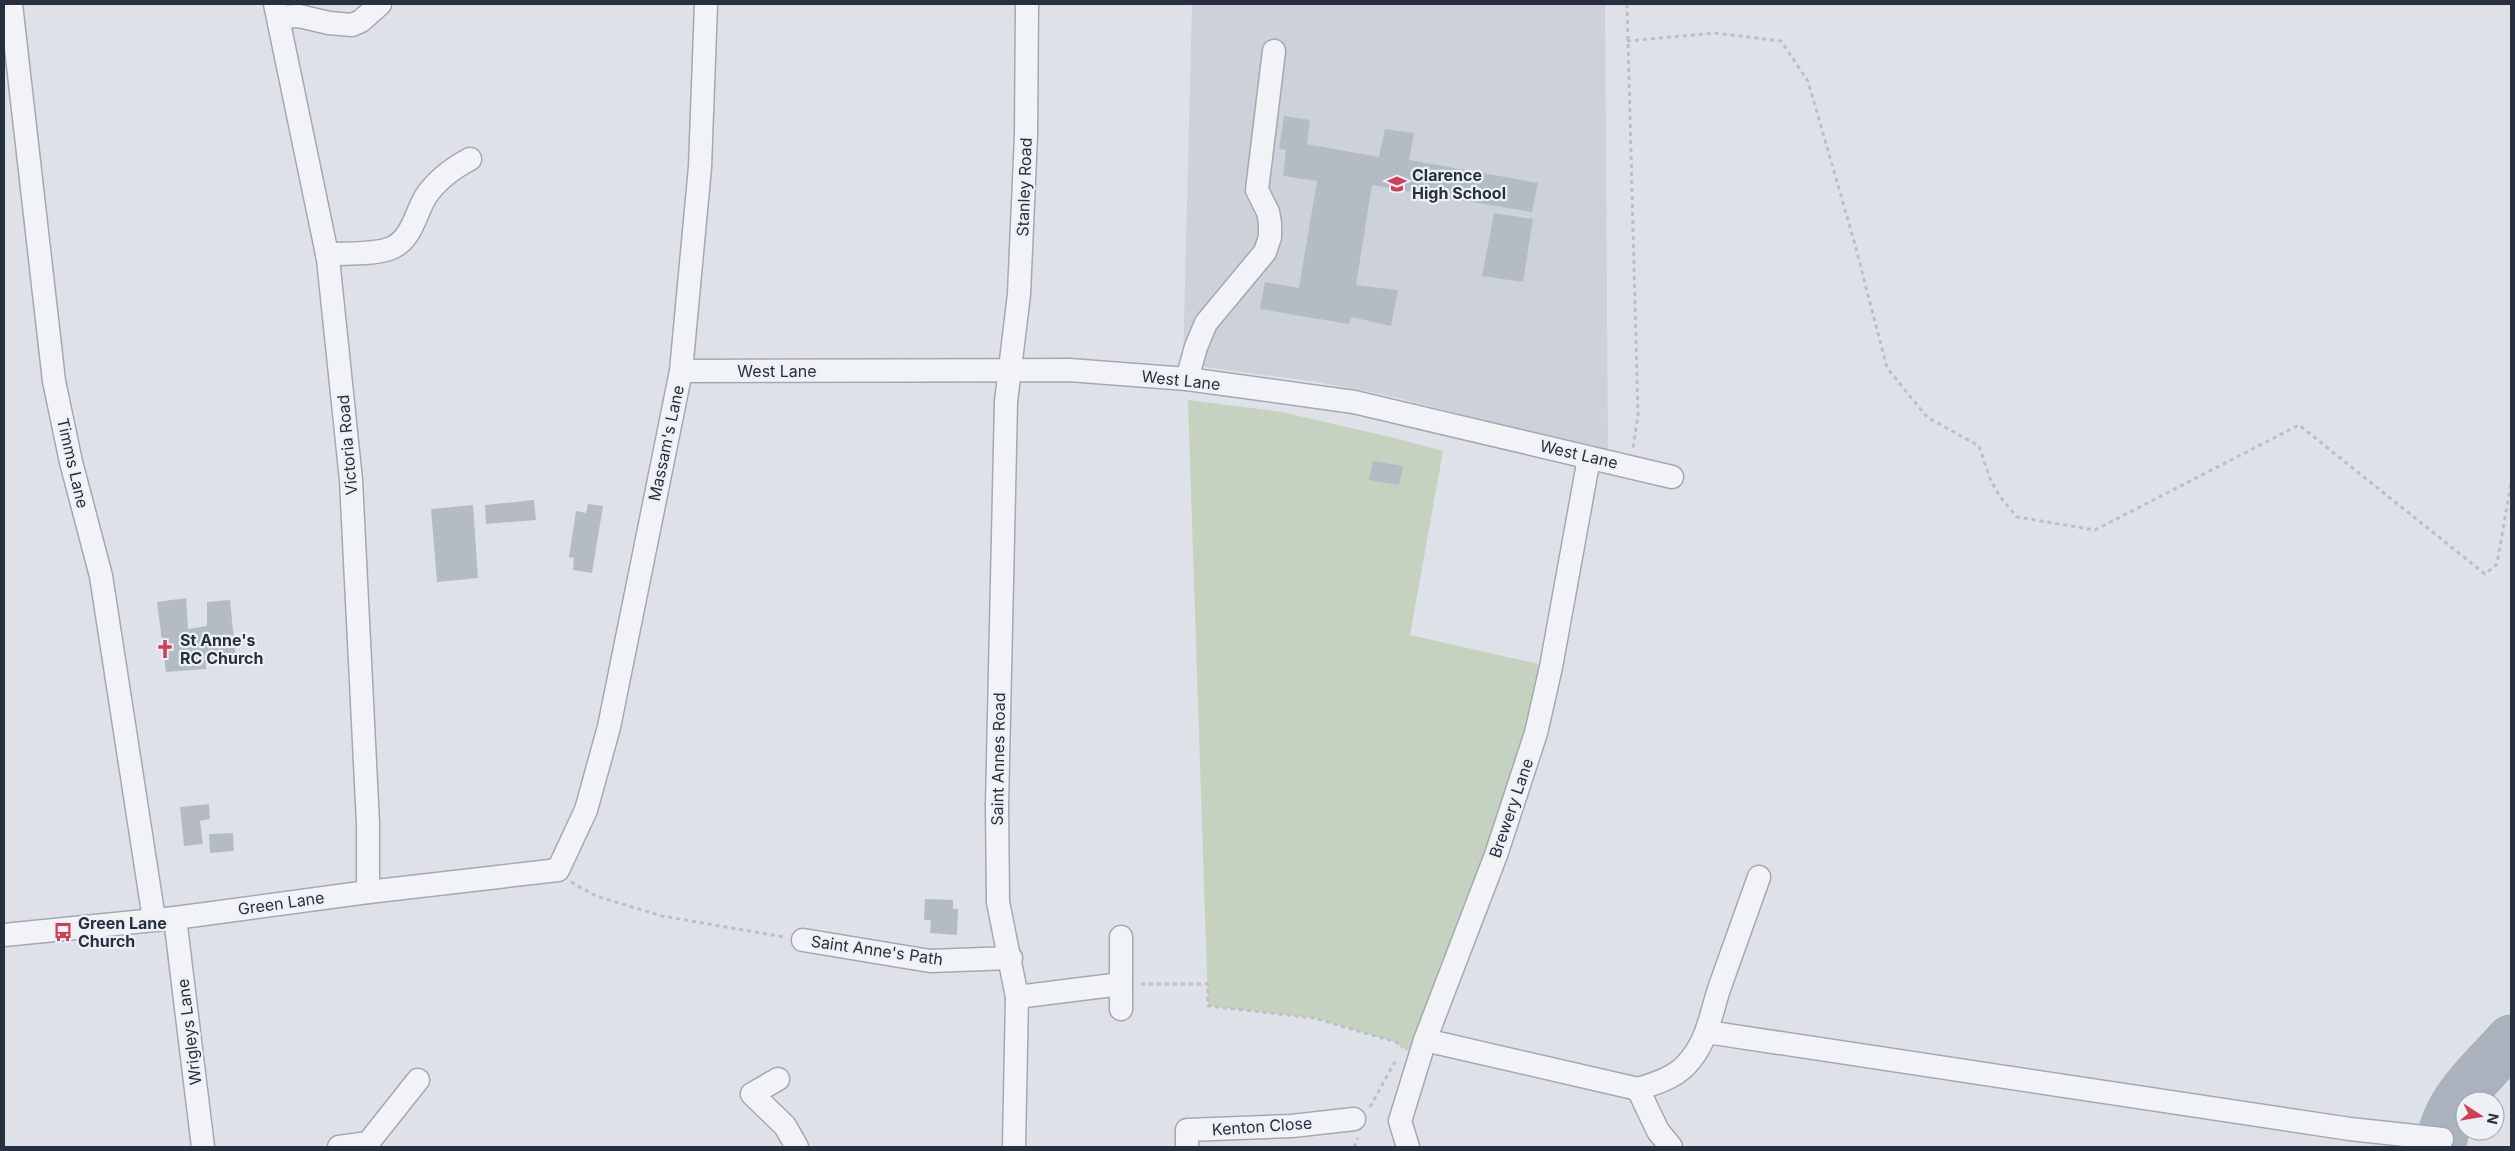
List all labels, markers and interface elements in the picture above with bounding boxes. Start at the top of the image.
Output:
street label: Stanley Road [1012,137,1036,237]
place label: Clarence High School [1412,165,1506,203]
school or university icon: Clarence High School [1386,173,1408,195]
street label: West Lane [737,361,817,381]
street label: West Lane [1141,366,1221,394]
street label: Massam's Lane [644,383,688,503]
street label: Victoria Road [333,394,361,496]
street label: Timms Lane [53,416,93,510]
street label: West Lane [1538,435,1620,473]
place label: St Anne's RC Church [180,630,263,668]
church icon: St Anne's RC Church [154,638,176,660]
street label: Saint Annes Road [987,692,1009,826]
street label: Brewery Lane [1485,756,1537,860]
street label: Green Lane [236,887,326,919]
place label: Green Lane Church [78,913,167,951]
bus stop icon: Green Lane Church [52,921,74,943]
street label: Saint Anne's Path [810,931,944,969]
street label: Wrigleys Lane [173,978,205,1086]
north arrow [2455,1091,2505,1141]
text: N [2484,1112,2503,1126]
street label: Kenton Close [1211,1113,1313,1139]

